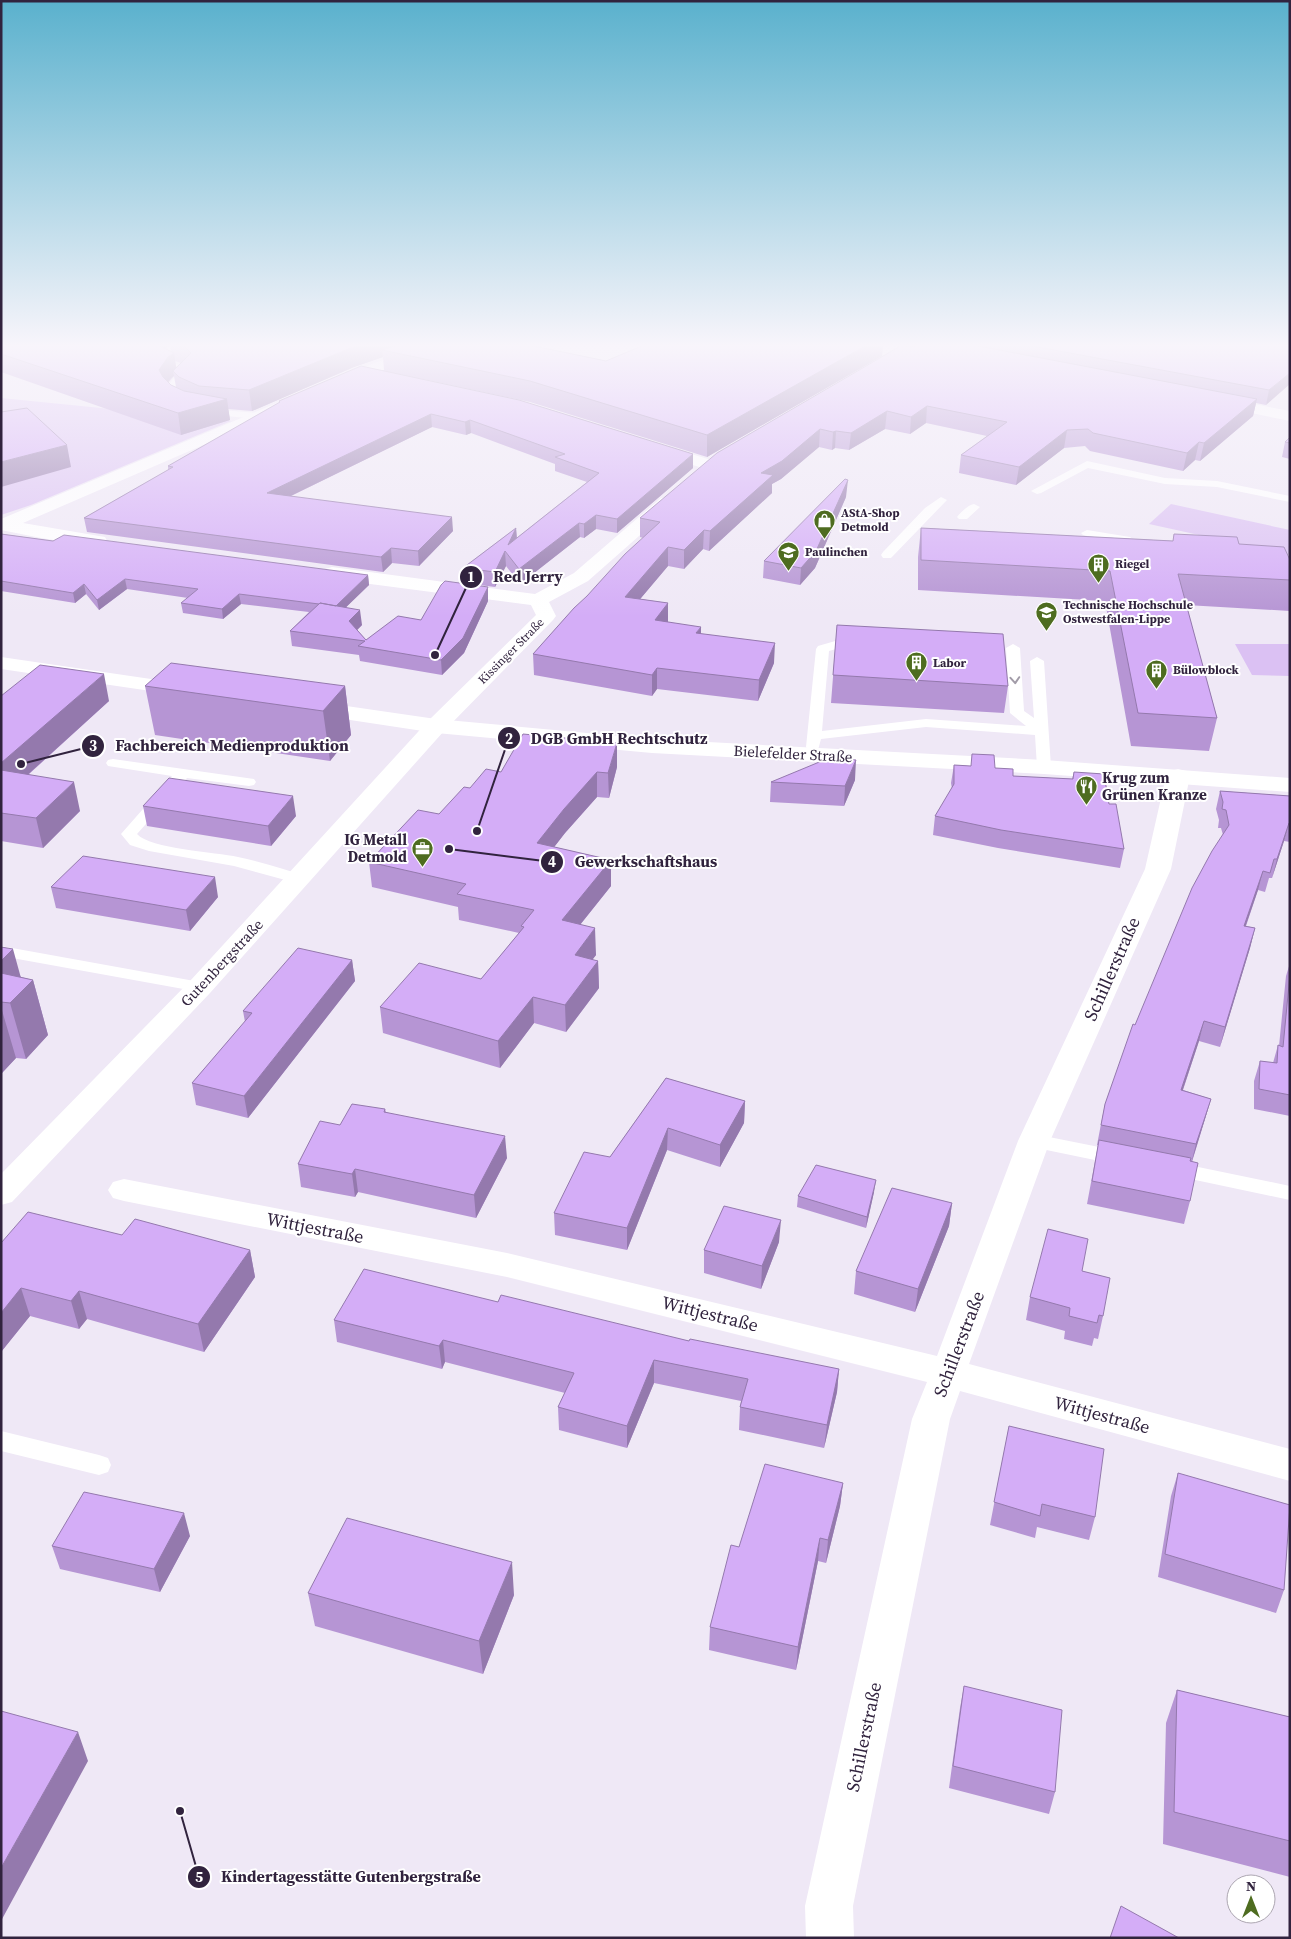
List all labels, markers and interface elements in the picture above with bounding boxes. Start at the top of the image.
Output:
place label: AStA-Shop Detmold [841,505,900,535]
shop icon: AStA-Shop Detmold [813,508,837,539]
school or university icon: Paulinchen [777,540,801,571]
place label: Paulinchen [805,544,868,560]
building icon: Riegel [1087,552,1111,583]
place label: Riegel [1115,556,1150,572]
callout: Red Jerry [459,561,573,592]
text: Red Jerry [493,565,563,587]
text: 1 [467,566,475,587]
place label: Technische Hochschule Ostwestfalen-Lippe [1063,597,1193,627]
school or university icon: Technische Hochschule Ostwestfalen-Lippe [1035,600,1059,631]
street label: Kissinger Straße [475,615,547,687]
building icon: Labor [905,651,929,682]
place label: Labor [933,655,967,671]
building icon: Bülowblock [1145,658,1169,689]
place label: Bülowblock [1173,662,1240,678]
one-way arrow [1010,677,1021,685]
callout: DGB GmbH Rechtschutz [496,723,718,754]
text: DGB GmbH Rechtschutz [531,727,708,749]
text: 2 [505,728,513,749]
callout: Fachbereich Medienproduktion [80,730,359,761]
text: Fachbereich Medienproduktion [115,734,349,756]
text: 3 [89,735,97,756]
street label: Bielefelder Straße [733,740,853,767]
place label: Krug zum Grünen Kranze [1102,767,1207,805]
restaurant icon: Krug zum Grünen Kranze [1074,775,1098,806]
place label: IG Metall Detmold [344,829,407,867]
office icon: IG Metall Detmold [411,837,435,868]
callout: Gewerkschaftshaus [540,846,727,877]
text: Gewerkschaftshaus [575,850,717,872]
text: 4 [548,851,556,872]
street label: Schillerstraße [1077,913,1146,1025]
street label: Gutenbergstraße [176,914,268,1011]
street label: Wittjestraße [264,1206,366,1249]
street label: Schillerstraße [927,1287,990,1400]
street label: Wittjestraße [659,1289,761,1338]
street label: Wittjestraße [1051,1390,1153,1439]
street label: Schillerstraße [840,1680,887,1794]
callout: Kindertagesstätte Gutenbergstraße [186,1861,491,1892]
text: Kindertagesstätte Gutenbergstraße [221,1865,481,1887]
text: 5 [195,1866,203,1887]
north arrow [1226,1874,1276,1924]
text: N [1246,1876,1256,1896]

